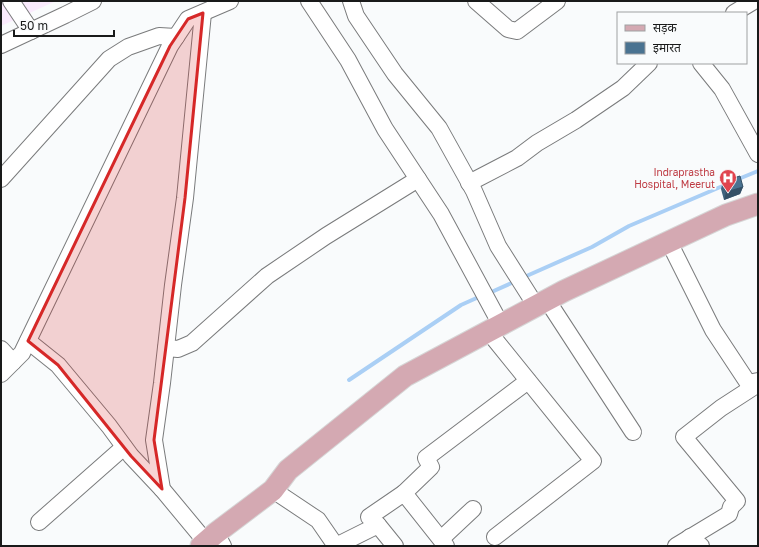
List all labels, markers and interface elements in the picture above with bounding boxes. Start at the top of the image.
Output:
scale bar [14,12,114,38]
legend [617,12,747,64]
text: 50 m [20,18,48,33]
text: सड़क [653,20,678,35]
text: इमारत [653,40,682,55]
place label: Indraprastha Hospital, Meerut [634,166,715,190]
hospital icon: Indraprastha Hospital, Meerut [718,168,738,193]

